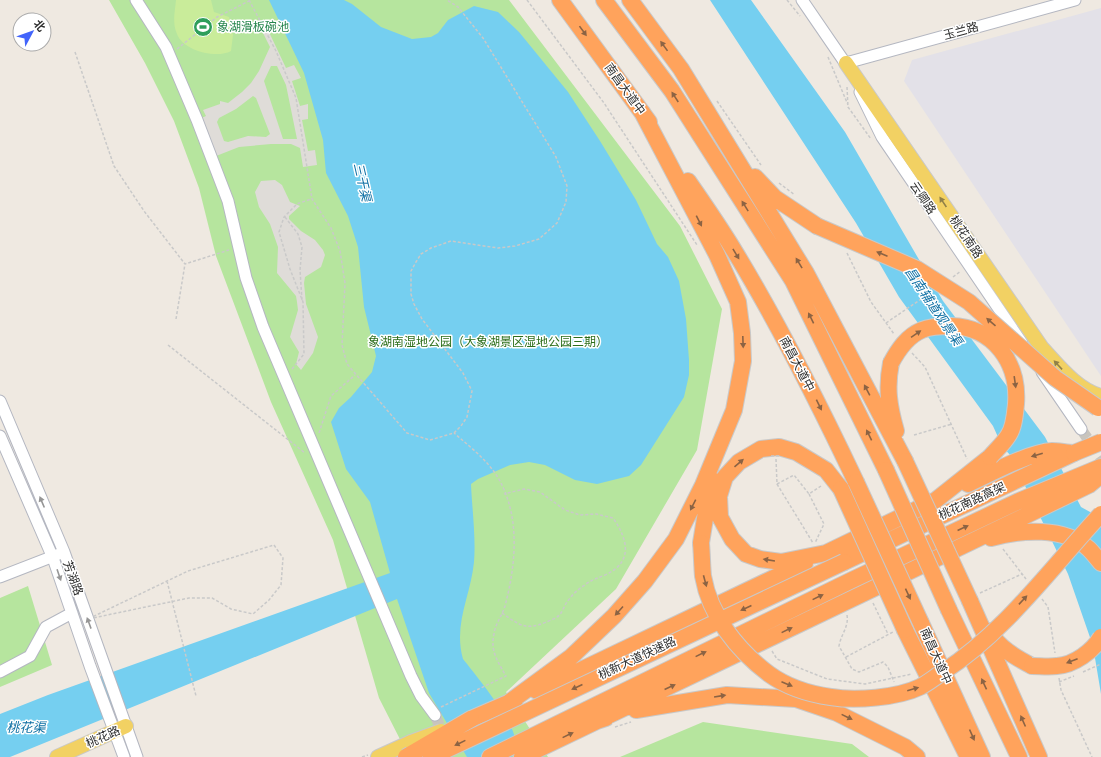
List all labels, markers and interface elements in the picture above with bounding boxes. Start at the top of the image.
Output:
north arrow [12,12,52,52]
sports icon: 象湖滑板碗池 [192,16,214,38]
text: 北 [31,17,48,34]
place label: 象湖滑板碗池 [217,20,289,34]
street label: 玉兰路 [942,20,980,42]
one-way arrow [579,26,587,37]
one-way arrow [660,40,668,51]
street label: 南昌大道中 [602,61,648,117]
one-way arrow [672,91,679,102]
water label: 三干渠 [351,161,375,205]
street label: 云卿路 [907,179,939,217]
one-way arrow [939,197,947,208]
one-way arrow [741,201,749,211]
street label: 桃花南路 [947,213,985,261]
one-way arrow [696,216,702,227]
one-way arrow [733,248,740,260]
one-way arrow [875,250,887,256]
one-way arrow [796,257,803,269]
water label: 昌南辅道观景渠 [902,264,966,350]
one-way arrow [808,312,814,324]
one-way arrow [986,317,996,327]
one-way arrow [911,330,921,338]
street label: 南昌大道中 [777,334,817,394]
park label: 象湖南湿地公园（大象湖景区湿地公园三期） [368,335,608,349]
one-way arrow [739,336,746,348]
one-way arrow [1054,360,1063,370]
one-way arrow [1012,376,1018,388]
one-way arrow [864,384,870,396]
one-way arrow [816,399,822,410]
one-way arrow [866,429,872,440]
one-way arrow [1031,452,1043,458]
one-way arrow [734,459,744,468]
street label: 桃花南路高架 [936,479,1008,523]
one-way arrow [39,495,45,507]
one-way arrow [690,499,696,511]
one-way arrow [957,525,969,531]
one-way arrow [763,557,776,563]
street label: 芳湖路 [60,559,86,597]
one-way arrow [56,569,62,581]
one-way arrow [702,576,708,588]
one-way arrow [905,589,911,600]
one-way arrow [813,594,824,600]
one-way arrow [1018,595,1027,604]
one-way arrow [740,605,751,611]
one-way arrow [614,606,623,616]
one-way arrow [86,616,92,628]
street label: 南昌大道中 [917,626,955,686]
one-way arrow [781,627,793,633]
street label: 桃新大道快速路 [596,634,678,682]
one-way arrow [696,651,707,657]
one-way arrow [1065,659,1077,665]
one-way arrow [981,678,987,690]
one-way arrow [782,681,793,687]
one-way arrow [571,684,583,690]
one-way arrow [664,684,676,690]
one-way arrow [908,686,920,692]
one-way arrow [714,693,726,699]
one-way arrow [841,714,852,721]
one-way arrow [1020,715,1026,727]
water label: 桃花渠 [6,720,47,735]
street label: 桃花路 [84,723,122,751]
one-way arrow [969,729,975,740]
one-way arrow [562,732,574,738]
one-way arrow [454,740,466,746]

